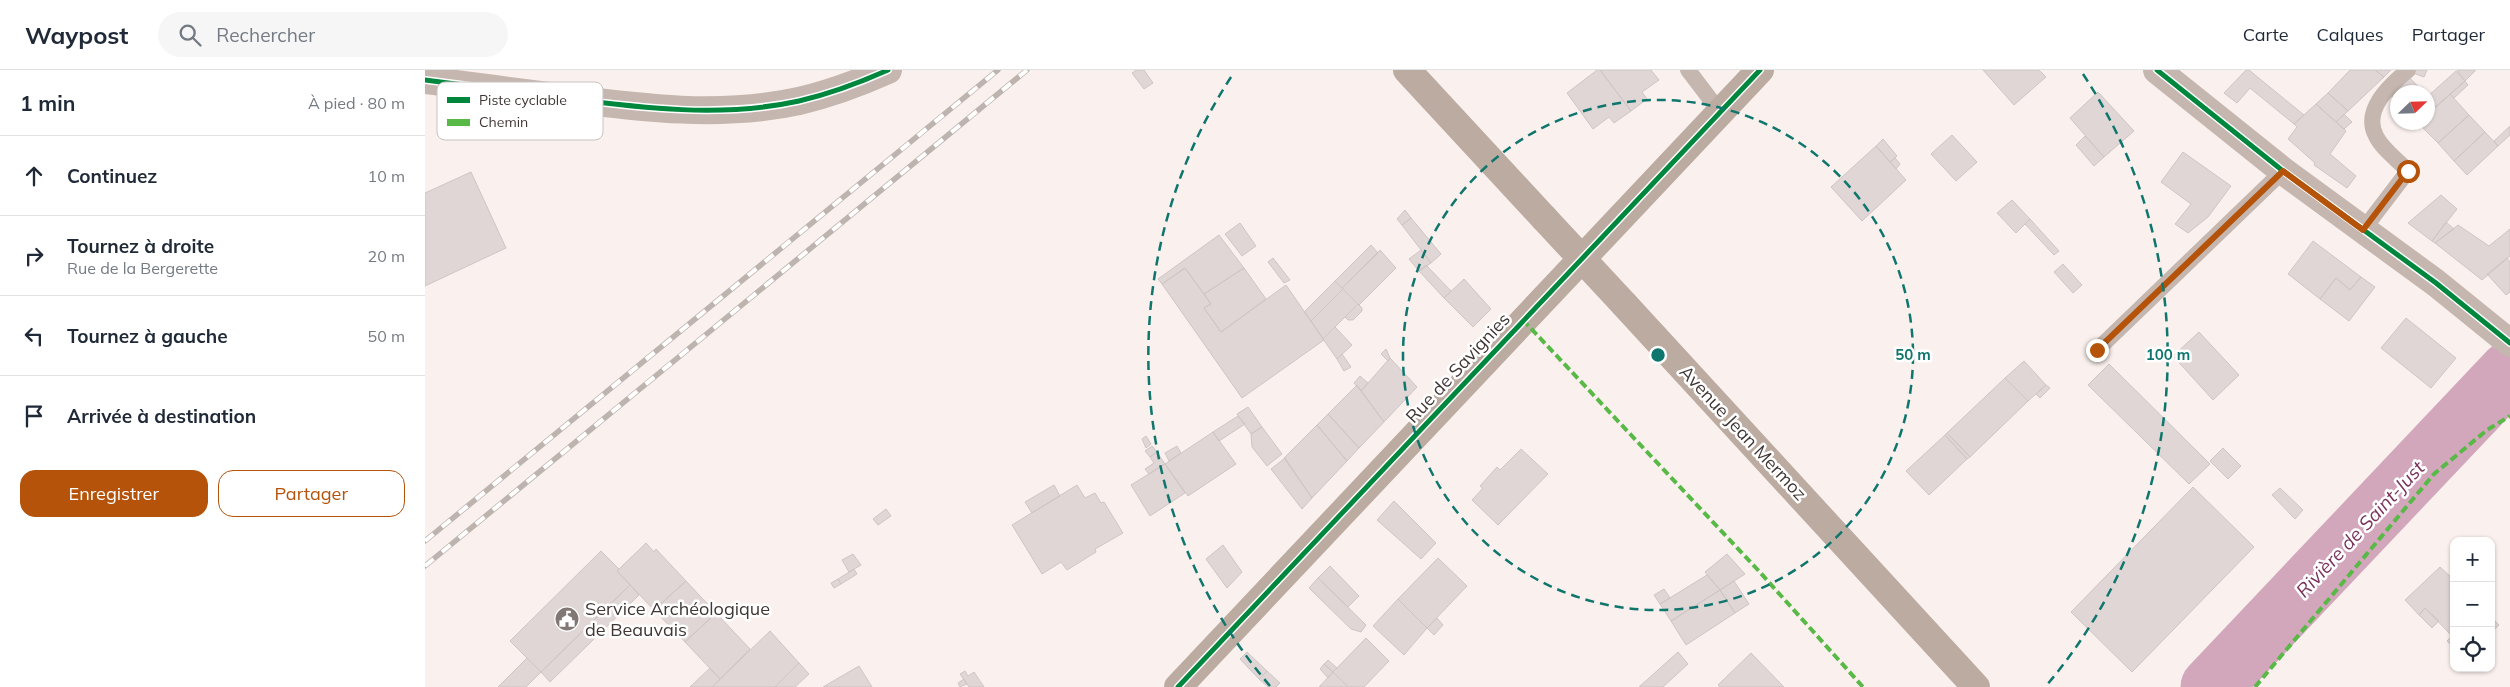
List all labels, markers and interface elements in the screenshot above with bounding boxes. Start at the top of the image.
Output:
search box [158,12,508,57]
text: Waypost [25,20,128,50]
icon: search [176,21,204,49]
text: Rechercher [216,23,315,47]
text: Carte [2243,23,2289,46]
text: Calques [2317,23,2384,46]
text: Partager [2412,23,2485,46]
legend [437,82,603,140]
north arrow [2390,85,2435,130]
text: 1 min [20,90,75,116]
text: Piste cyclable [479,91,567,109]
text: À pied · 80 m [308,93,405,113]
text: Chemin [479,113,528,131]
route start [2397,160,2420,183]
icon: ahead [20,162,48,190]
text: Continuez [67,164,157,188]
text: 10 m [368,166,405,186]
text: Tournez à droite [67,234,214,258]
icon: right [20,242,48,270]
text: 20 m [368,246,405,266]
text: Rue de la Bergerette [67,258,218,278]
street label: Rue de Savignies [1401,308,1515,428]
icon: left [20,322,48,350]
text: Tournez à gauche [67,324,228,348]
text: 50 m [368,326,405,346]
route end [2086,339,2109,362]
text: 50 m [1895,345,1931,364]
text: 100 m [2146,345,2190,364]
centre of rings [1649,346,1667,364]
street label: Avenue Jean Mermoz [1675,360,1812,505]
icon: arrive [20,402,48,430]
text: Arrivée à destination [67,404,256,428]
water label: Rivière de Saint-Just [2291,455,2430,602]
button: Enregistrer [20,470,208,517]
button: Partager [218,470,405,517]
map controls [2450,537,2495,672]
button: + [2450,537,2495,582]
button: − [2450,582,2495,627]
place label: Service Archéologique de Beauvais [585,597,770,641]
public building icon: Service Archéologique de Beauvais [554,606,580,632]
button: locate [2450,627,2495,672]

